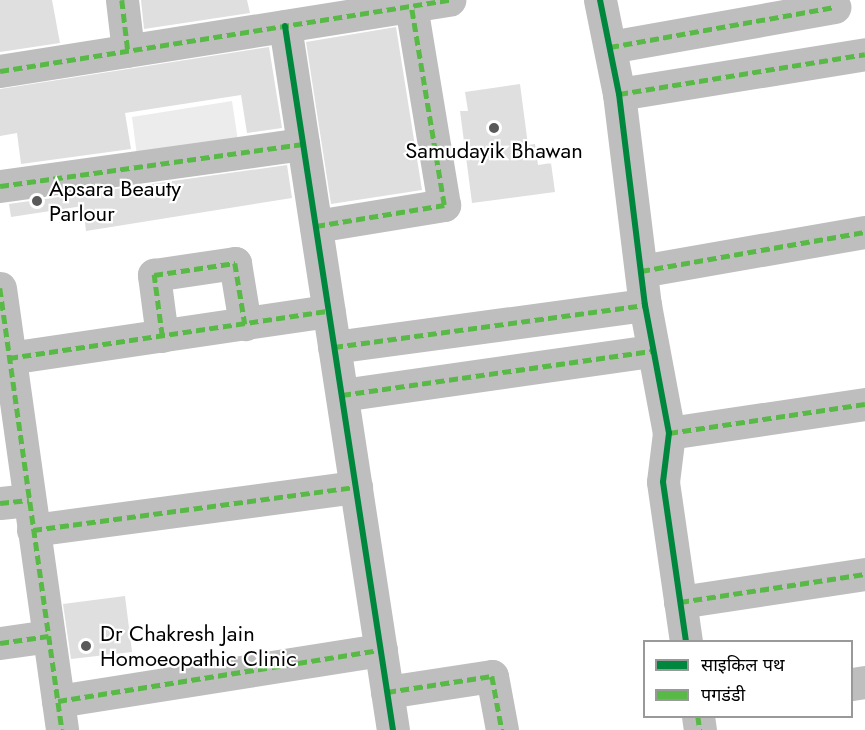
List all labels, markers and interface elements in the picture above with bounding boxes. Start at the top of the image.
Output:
marker: Samudayik Bhawan [487,121,501,135]
place label: Samudayik Bhawan [405,138,583,164]
place label: Apsara Beauty Parlour [49,175,181,226]
marker: Apsara Beauty Parlour [30,194,44,208]
place label: Dr Chakresh Jain Homoeopathic Clinic [100,620,297,672]
marker: Dr Chakresh Jain Homoeopathic Clinic [77,637,95,655]
legend [643,640,853,718]
text: साइकिल पथ [701,652,784,678]
text: पगडंडी [701,682,745,708]

